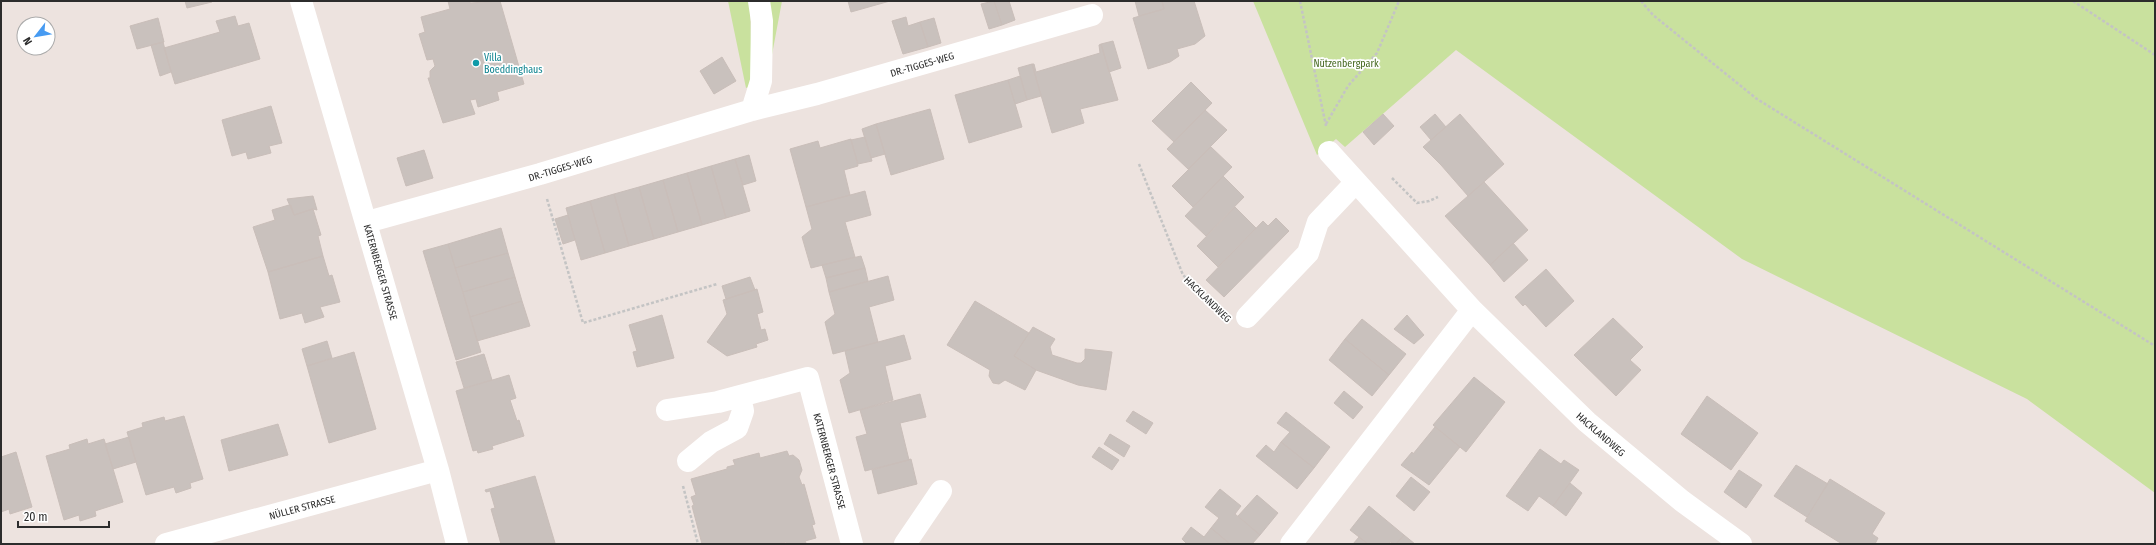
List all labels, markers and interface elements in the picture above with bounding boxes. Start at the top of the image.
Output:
north arrow [16,16,56,56]
text: N [21,35,35,47]
street label: DR.-TIGGES-WEG [889,50,956,80]
place label: Villa Boeddinghaus [484,52,543,76]
marker: Villa Boeddinghaus [471,58,481,68]
park label: Nützenbergpark [1313,58,1379,70]
street label: DR.-TIGGES-WEG [527,154,594,184]
street label: KATERNBERGER STRASSE [361,223,400,322]
street label: HACKLANDWEG [1181,274,1234,325]
street label: HACKLANDWEG [1573,410,1627,459]
street label: KATERNBERGER STRASSE [810,412,848,511]
street label: NÜLLER STRASSE [268,492,337,523]
scale bar [18,503,109,529]
text: 20 m [24,510,48,524]

